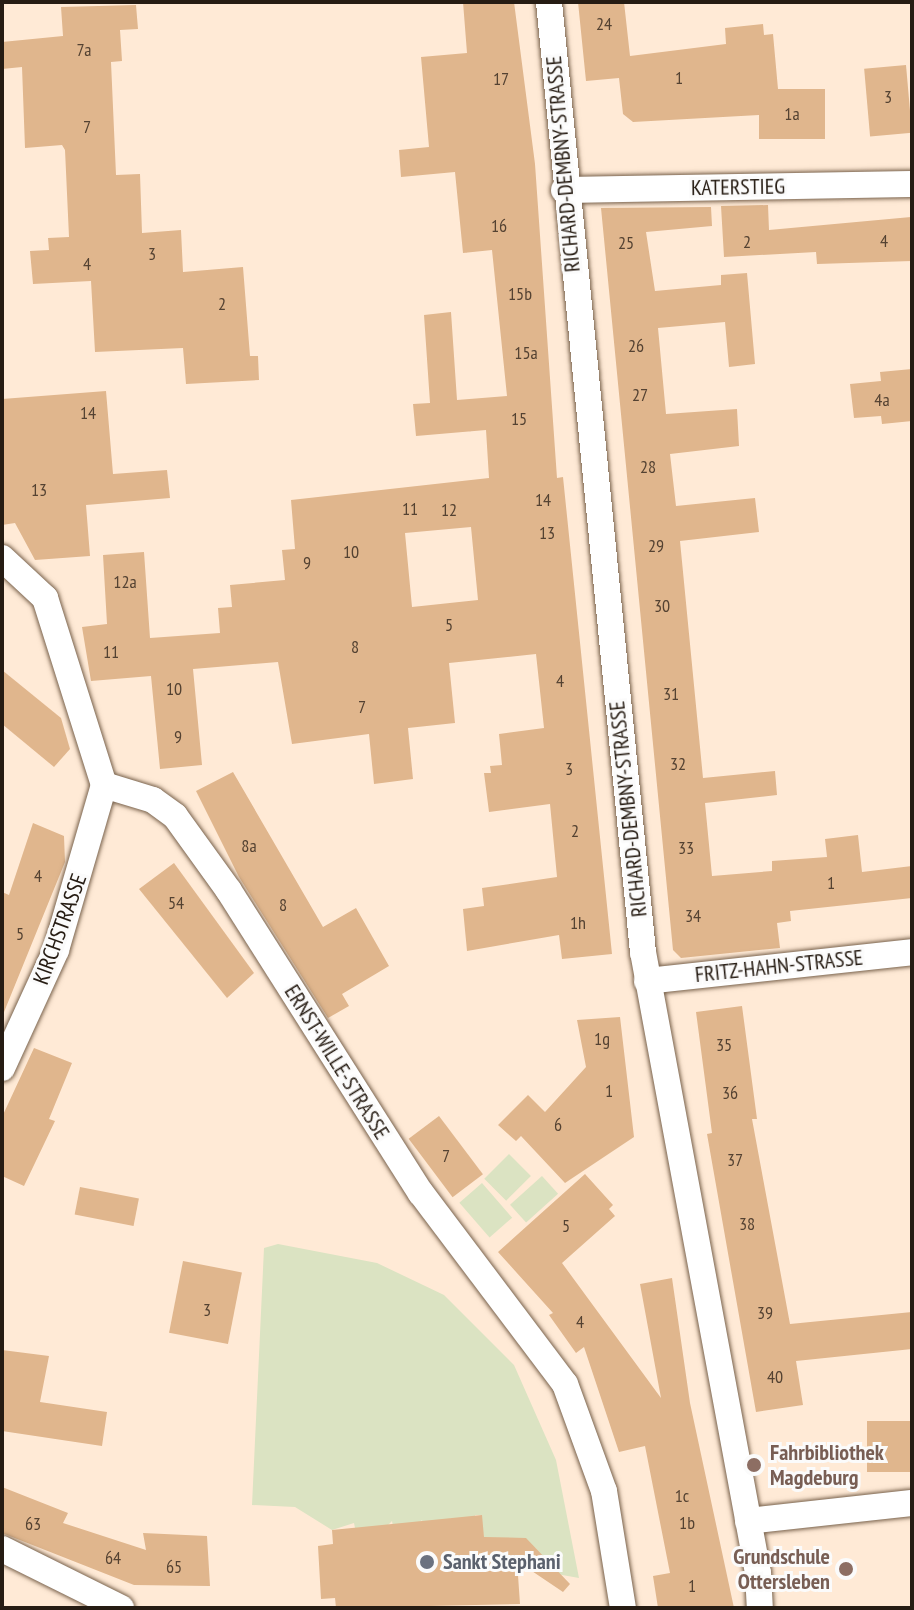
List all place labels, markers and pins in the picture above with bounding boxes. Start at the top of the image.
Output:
place label: Fahrbibliothek Magdeburg [770,1439,884,1490]
marker: Fahrbibliothek Magdeburg [745,1456,763,1474]
place label: Grundschule Ottersleben [733,1543,830,1594]
place label: Sankt Stephani [443,1549,561,1575]
marker: Sankt Stephani [418,1553,436,1571]
marker: Grundschule Ottersleben [837,1560,855,1578]

